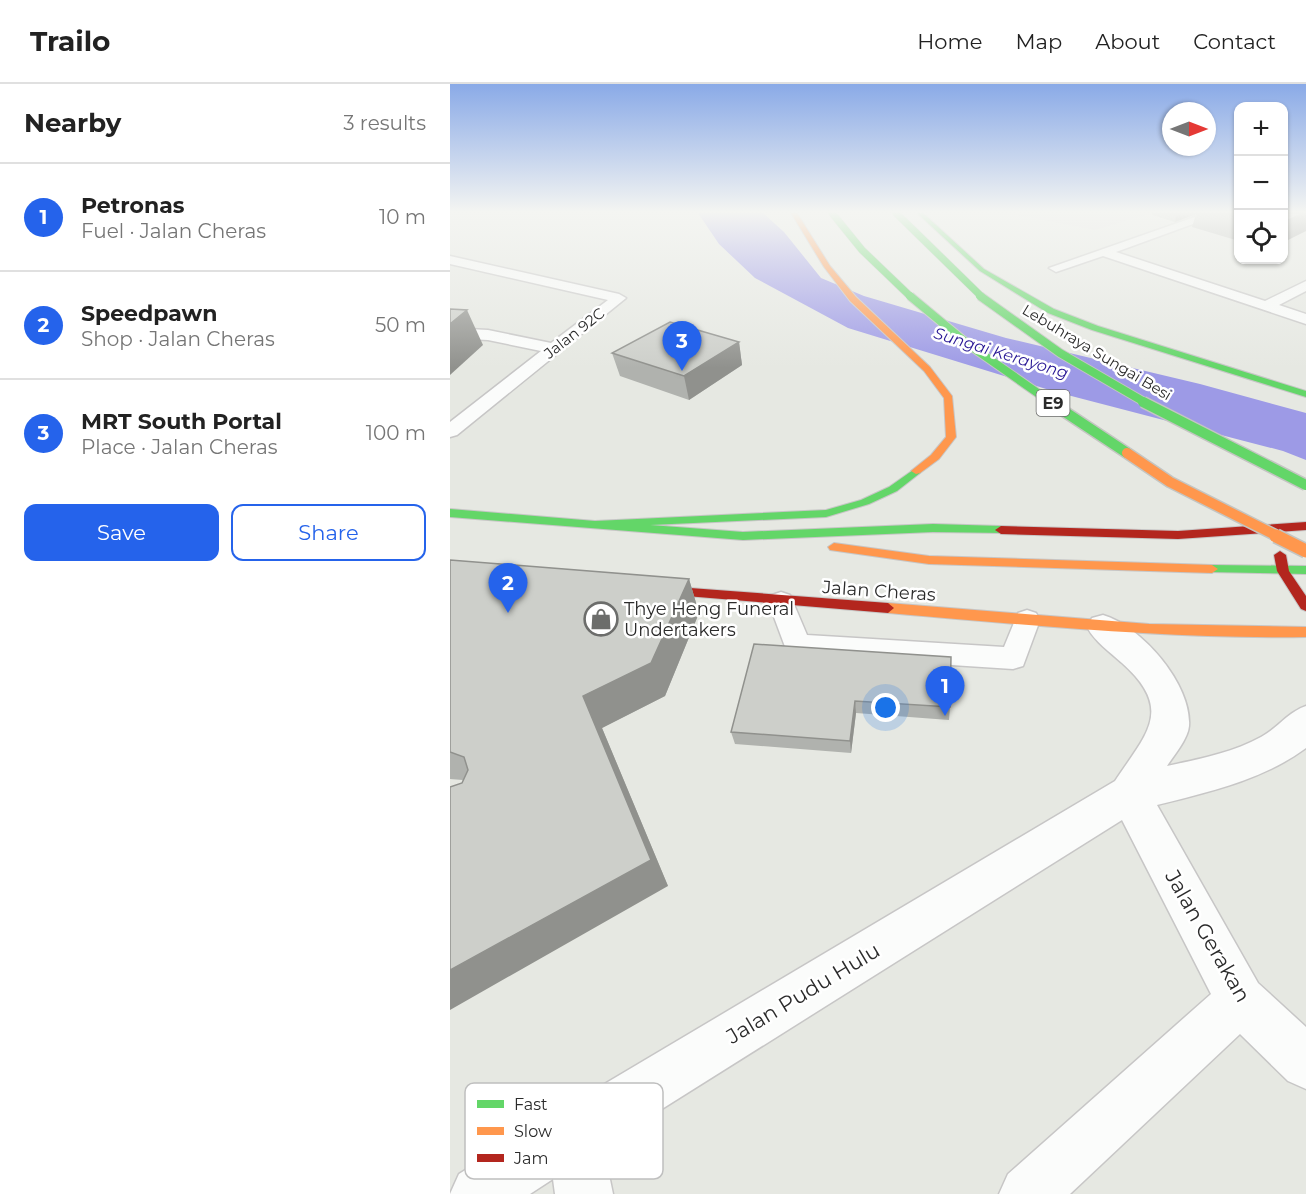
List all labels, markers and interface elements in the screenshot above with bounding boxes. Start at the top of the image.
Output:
text: Trailo [30,24,110,58]
text: Home [917,29,982,54]
text: Map [1015,29,1062,54]
text: About [1095,29,1160,54]
text: Contact [1193,29,1276,54]
north arrow [1162,102,1216,156]
map controls [1234,102,1288,264]
button: + [1234,102,1288,156]
text: Nearby [24,107,121,139]
text: 3 results [343,111,426,135]
button: − [1234,156,1288,210]
text: Petronas [81,192,184,219]
text: 1 [40,205,47,229]
text: 10 m [379,205,426,229]
button: locate [1234,210,1288,264]
text: Fuel · Jalan Cheras [81,219,266,243]
text: Speedpawn [81,300,217,327]
street label: Lebuhraya Sungai Besi [1019,300,1175,404]
street label: Jalan 92C [539,303,608,363]
text: 2 [38,313,49,337]
text: 50 m [375,313,426,337]
pin: 3 [662,322,702,371]
water label: Sungai Kerayong [931,324,1071,383]
text: Shop · Jalan Cheras [81,327,275,351]
road number: E9 [1036,390,1070,416]
text: MRT South Portal [81,408,282,435]
text: 3 [38,421,49,445]
text: 100 m [366,421,426,445]
text: Place · Jalan Cheras [81,435,278,459]
button: Save [24,504,219,561]
button: Share [231,504,426,561]
pin: 2 [488,564,528,613]
street label: Jalan Cheras [821,576,937,606]
place label: Thye Heng Funeral Undertakers [624,598,794,641]
shop icon: Thye Heng Funeral Undertakers [583,601,619,637]
pin: 1 [926,666,964,716]
your location [871,693,900,722]
street label: Jalan Gerakan [1160,865,1256,1007]
street label: Jalan Pudu Hulu [721,937,884,1049]
legend [465,1083,663,1179]
text: Fast [514,1095,548,1114]
text: Slow [514,1122,552,1141]
text: Jam [513,1149,548,1168]

